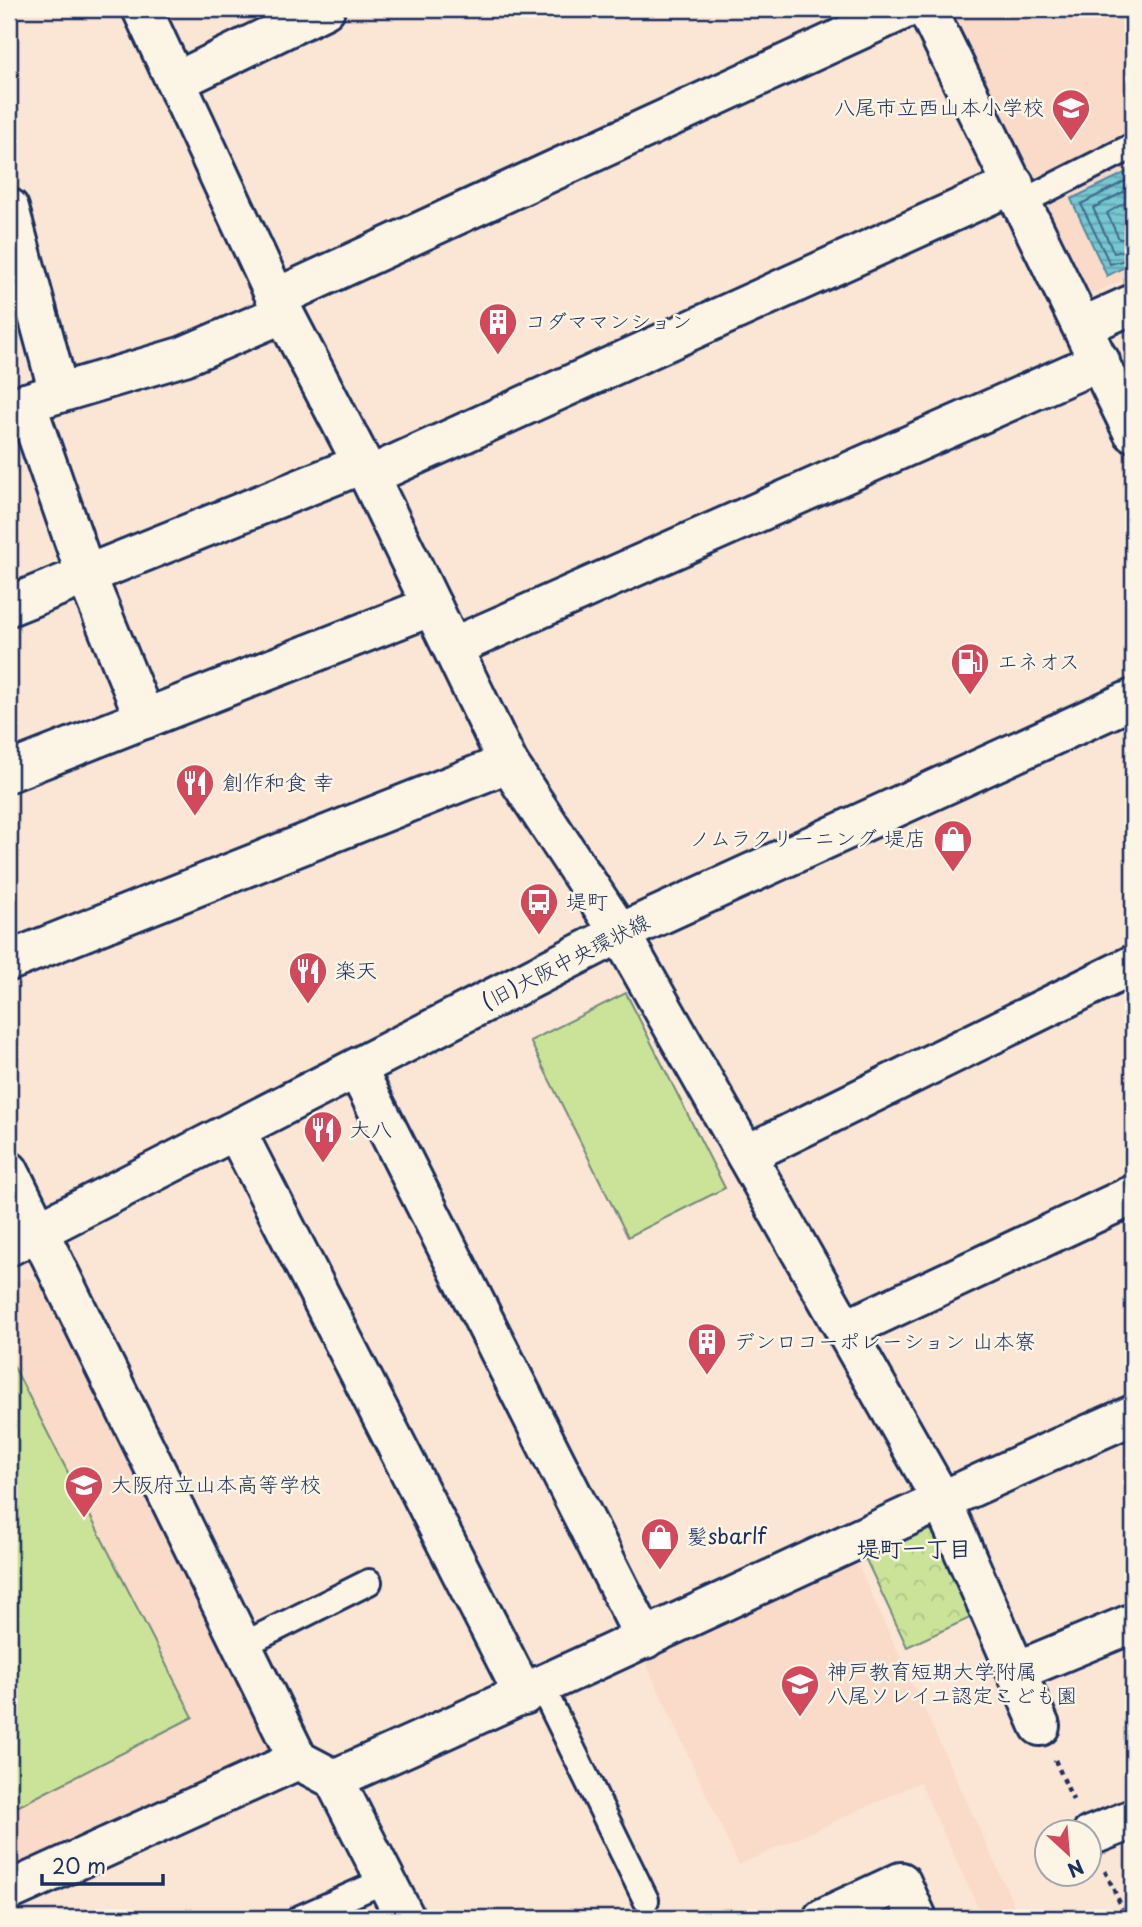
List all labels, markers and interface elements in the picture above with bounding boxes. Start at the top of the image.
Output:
school or university icon: 八尾市立西山本小学校 [1050,87,1092,142]
place label: 八尾市立西山本小学校 [834,90,1044,122]
building icon: コダママンション [477,301,519,356]
place label: コダママンション [525,304,692,336]
fuel station icon: エネオス [949,641,991,696]
place label: エネオス [997,644,1080,676]
restaurant icon: 創作和食 幸 [174,762,216,817]
place label: 創作和食 幸 [222,765,334,797]
shop icon: ノムラクリーニング 堤店 [932,818,974,873]
place label: ノムラクリーニング 堤店 [689,821,926,853]
bus stop icon: 堤町 [518,881,560,936]
place label: 堤町 [566,884,608,916]
street label: (旧)大阪中央環状線 [476,904,655,1016]
restaurant icon: 楽天 [287,950,329,1005]
place label: 楽天 [335,953,377,985]
restaurant icon: 大八 [302,1109,344,1164]
place label: 大八 [350,1112,392,1144]
building icon: デンロコーポレーション 山本寮 [686,1321,728,1376]
place label: デンロコーポレーション 山本寮 [734,1324,1035,1356]
school or university icon: 大阪府立山本高等学校 [63,1464,105,1519]
place label: 大阪府立山本高等学校 [111,1467,321,1499]
shop icon: 髪sbarlf [639,1516,681,1571]
place label: 髪sbarlf [687,1519,768,1551]
district label: 堤町一丁目 [857,1530,972,1565]
place label: 神戸教育短期大学附属 八尾ソレイユ認定こども園 [827,1654,1077,1710]
school or university icon: 神戸教育短期大学附属 八尾ソレイユ認定こども園 [779,1663,821,1718]
north arrow [1034,1818,1104,1888]
scale bar [42,1843,163,1887]
text: 20 m [52,1849,106,1881]
text: N [1063,1853,1089,1885]

